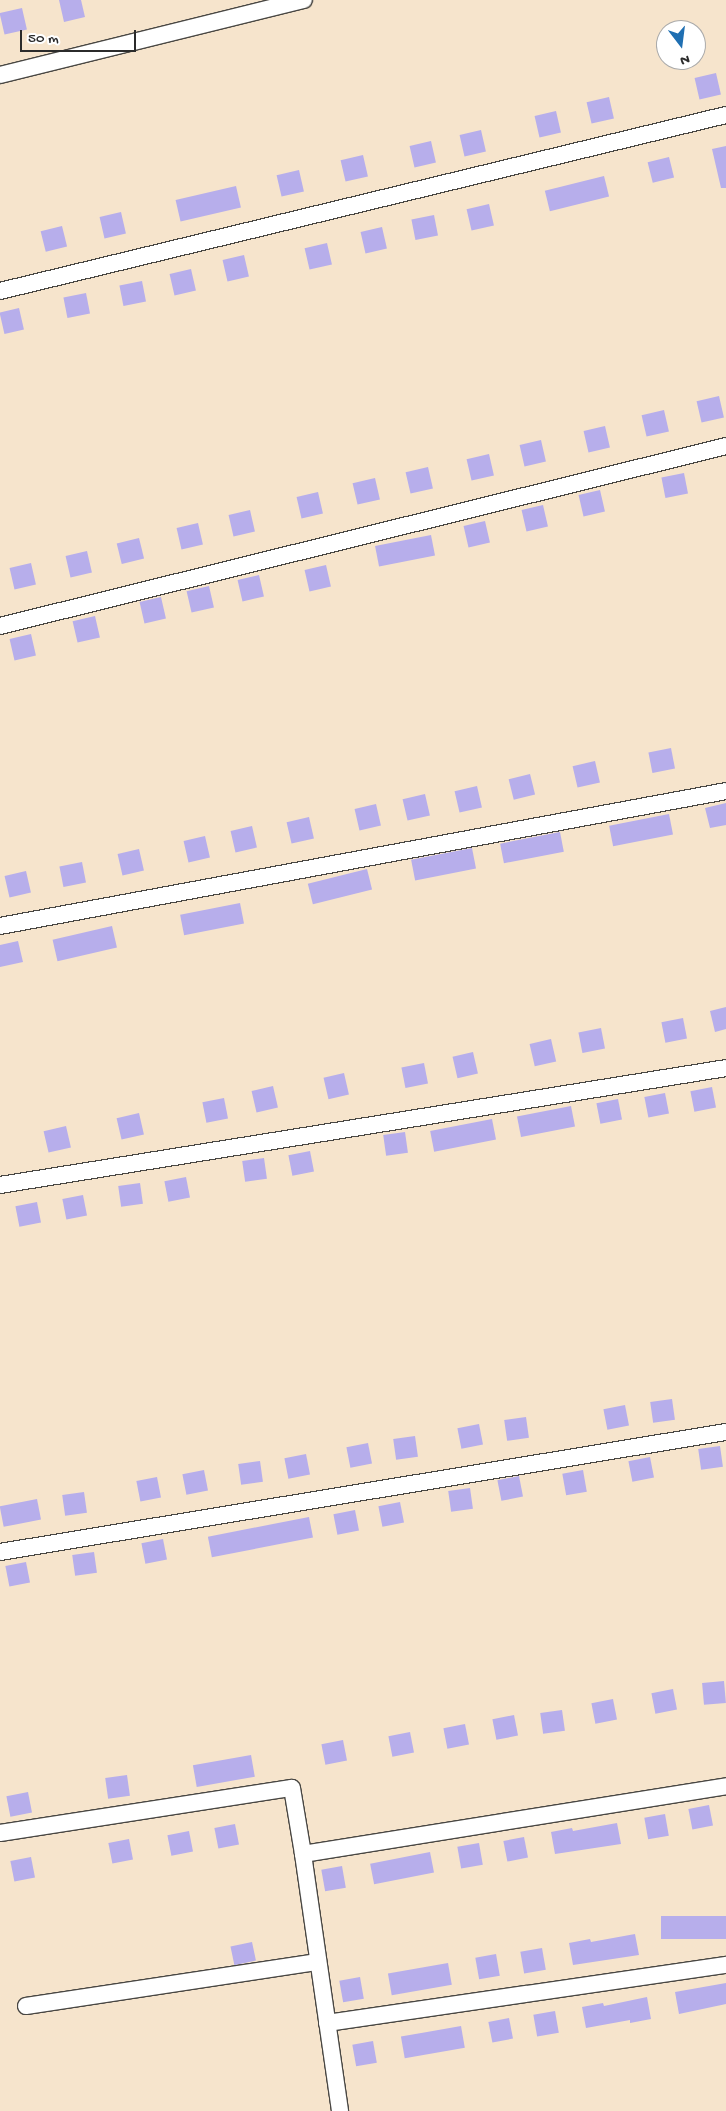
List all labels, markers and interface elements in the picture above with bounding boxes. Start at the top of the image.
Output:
scale bar [22,20,139,52]
north arrow [656,20,706,70]
text: 50 m [28,30,59,48]
text: N [678,50,691,68]

